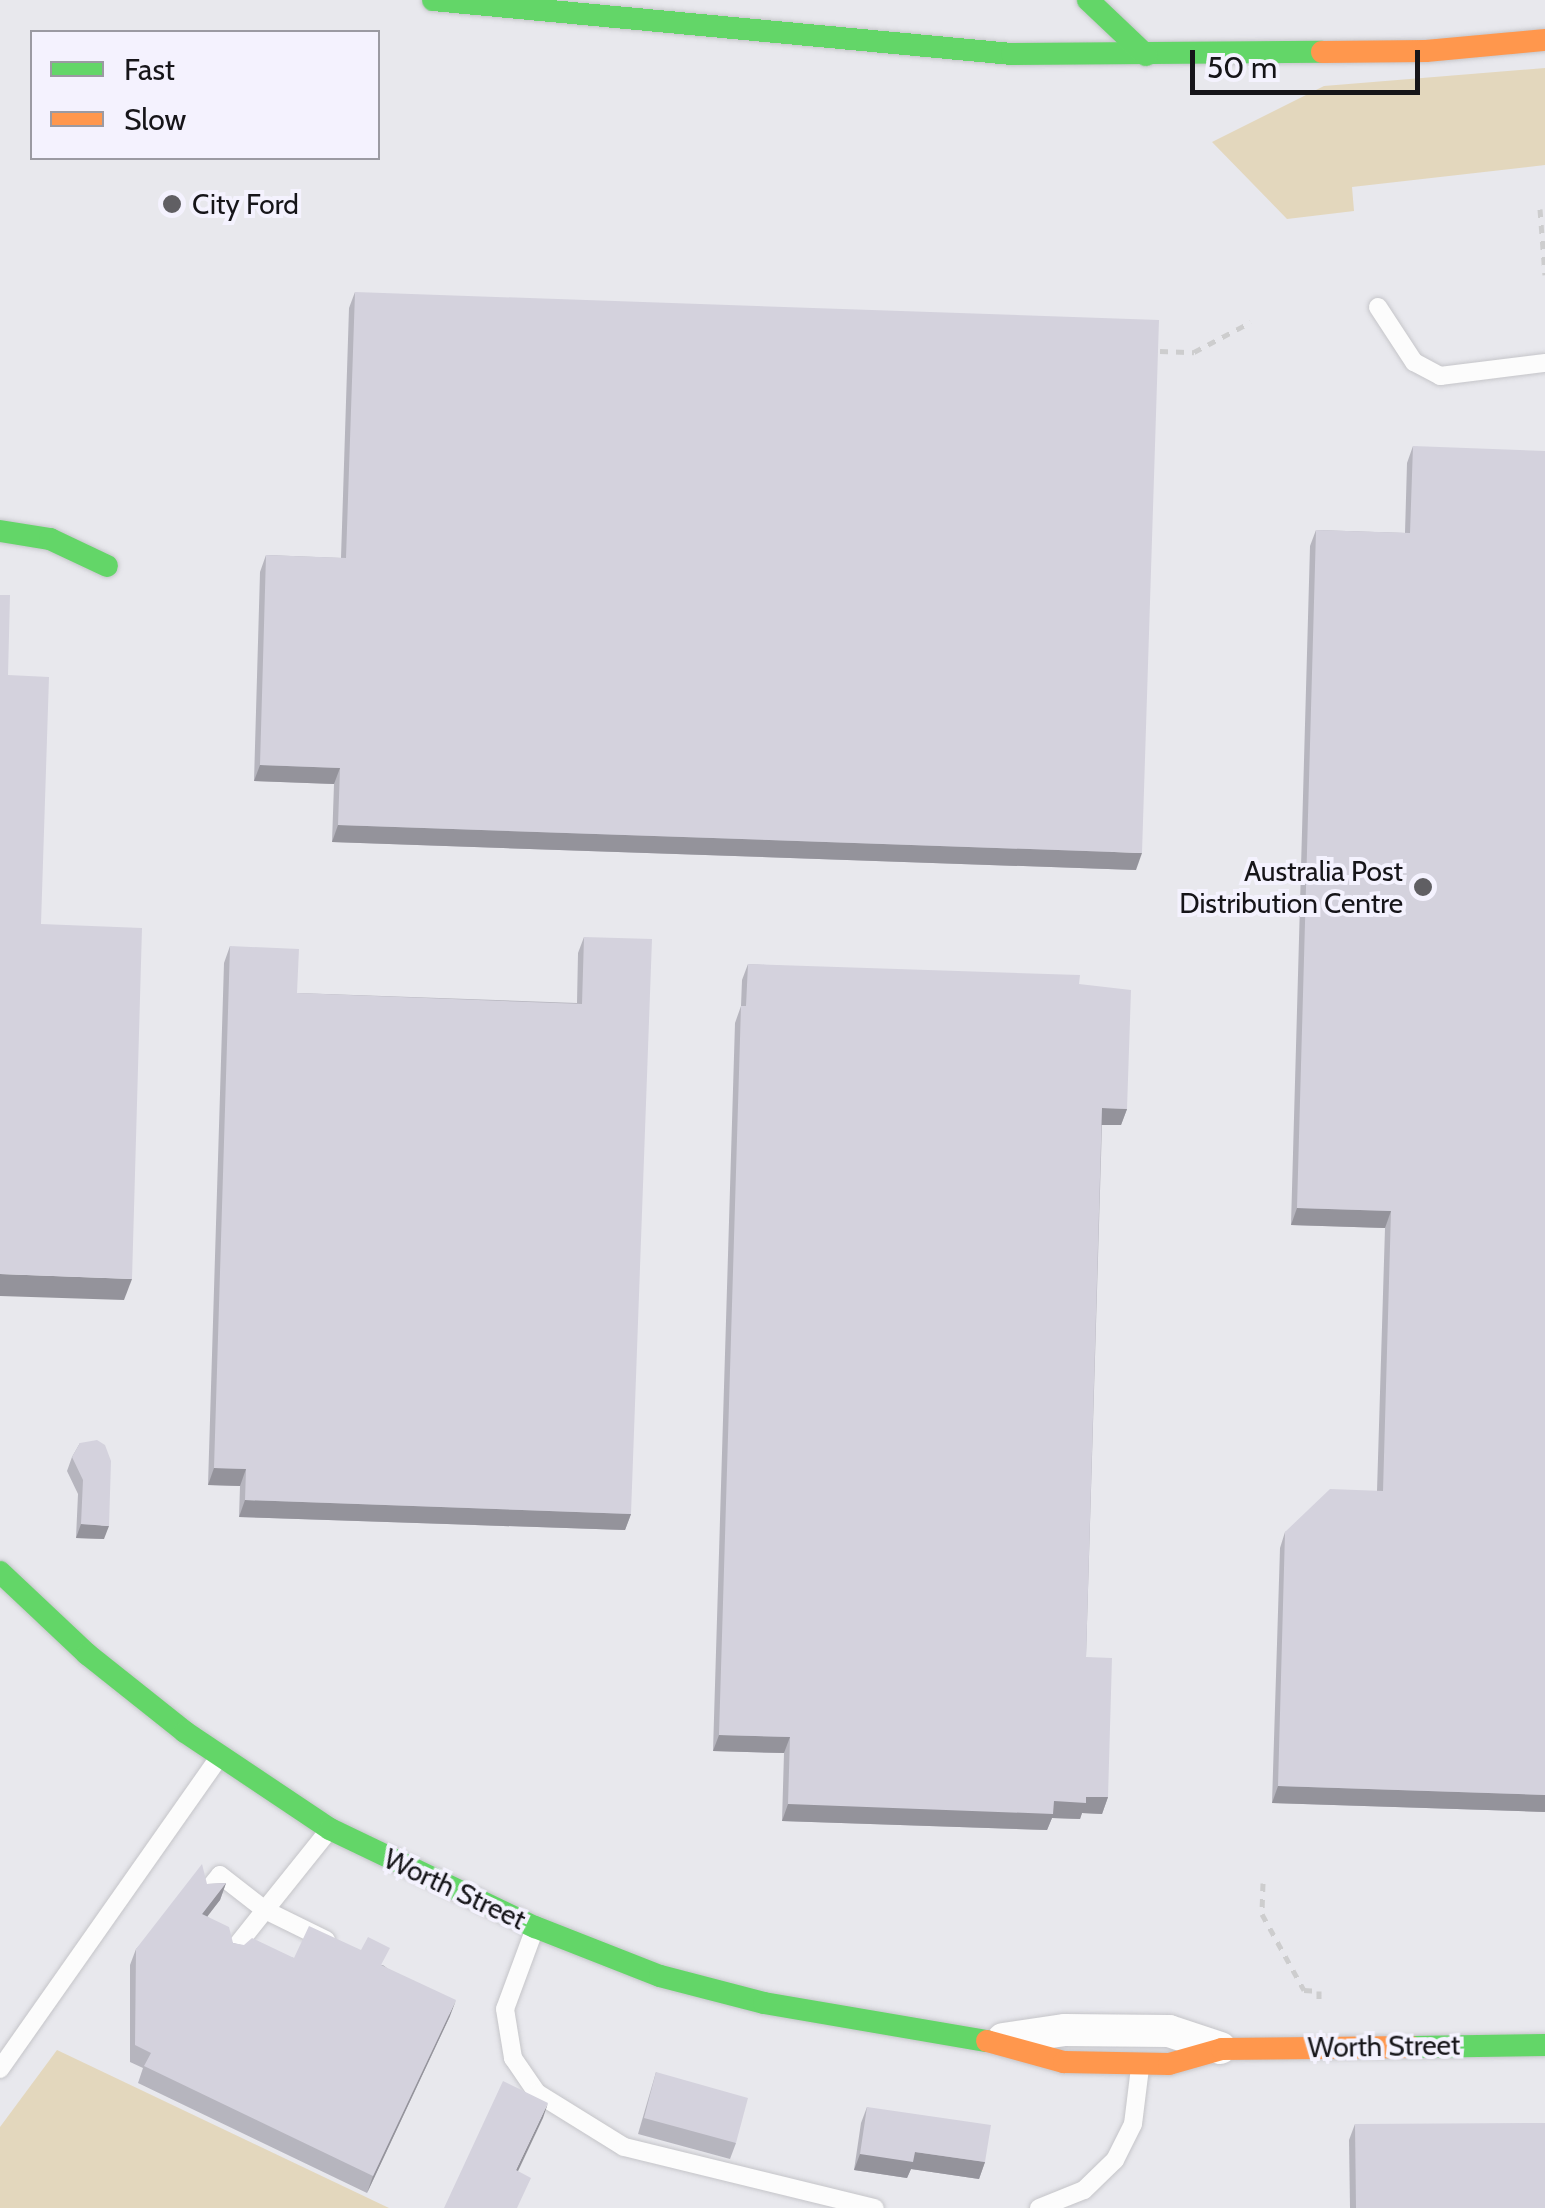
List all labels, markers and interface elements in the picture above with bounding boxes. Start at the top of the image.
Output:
legend [30,30,380,160]
scale bar [1195,30,1425,92]
text: 50 m [1207,49,1277,86]
text: Fast [124,51,175,88]
text: Slow [124,101,186,138]
place label: City Ford [192,187,299,221]
marker: City Ford [161,193,183,215]
place label: Australia Post Distribution Centre [1179,854,1403,920]
marker: Australia Post Distribution Centre [1412,876,1434,898]
street label: Worth Street [379,1842,531,1936]
street label: Worth Street [1307,2028,1461,2064]

